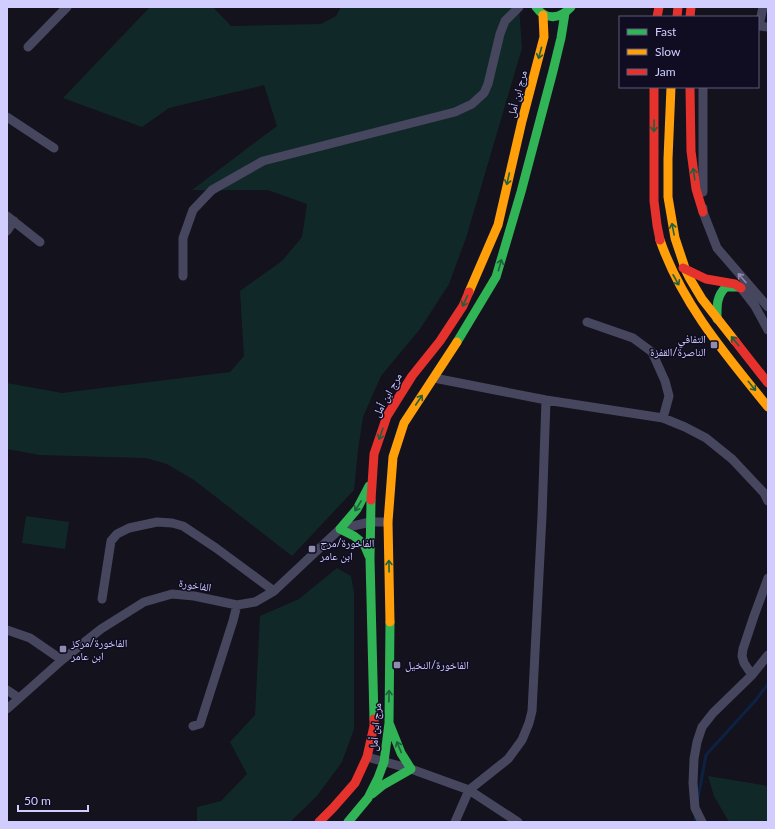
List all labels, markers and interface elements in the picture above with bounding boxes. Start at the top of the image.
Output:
legend [619,16,759,88]
text: Fast [655,24,677,39]
text: Slow [655,44,681,59]
one-way arrow [536,47,543,60]
text: Jam [655,64,676,79]
street label: مرج ابن أمل [504,69,530,119]
one-way arrow [650,119,658,132]
one-way arrow [690,168,698,181]
one-way arrow [504,173,512,186]
one-way arrow [669,223,677,236]
one-way arrow [496,259,504,272]
one-way arrow [738,272,747,283]
one-way arrow [673,274,681,286]
one-way arrow [461,295,468,307]
place label: التفافي الناصرة/القفزة [650,332,706,358]
one-way arrow [731,336,739,347]
marker: التفافي الناصرة/القفزة [709,340,719,350]
street label: مرج ابن أمل [369,370,405,420]
one-way arrow [747,380,756,391]
one-way arrow [415,395,423,406]
one-way arrow [377,427,384,440]
one-way arrow [354,500,362,511]
place label: الفاخورة/مرج ابن عامر [319,536,374,563]
marker: الفاخورة/مرج ابن عامر [307,544,317,554]
one-way arrow [385,560,393,573]
street label: الفاخورة [178,576,212,593]
place label: الفاخورة/مركز ابن عامر [70,636,127,663]
marker: الفاخورة/مركز ابن عامر [58,644,68,654]
place label: الفاخورة/النخيل [405,658,469,672]
marker: الفاخورة/النخيل [392,660,402,670]
one-way arrow [385,690,393,703]
street label: مرج ابن أمل [366,702,384,752]
one-way arrow [394,741,402,753]
scale bar [18,787,88,813]
text: 50 m [24,793,51,808]

